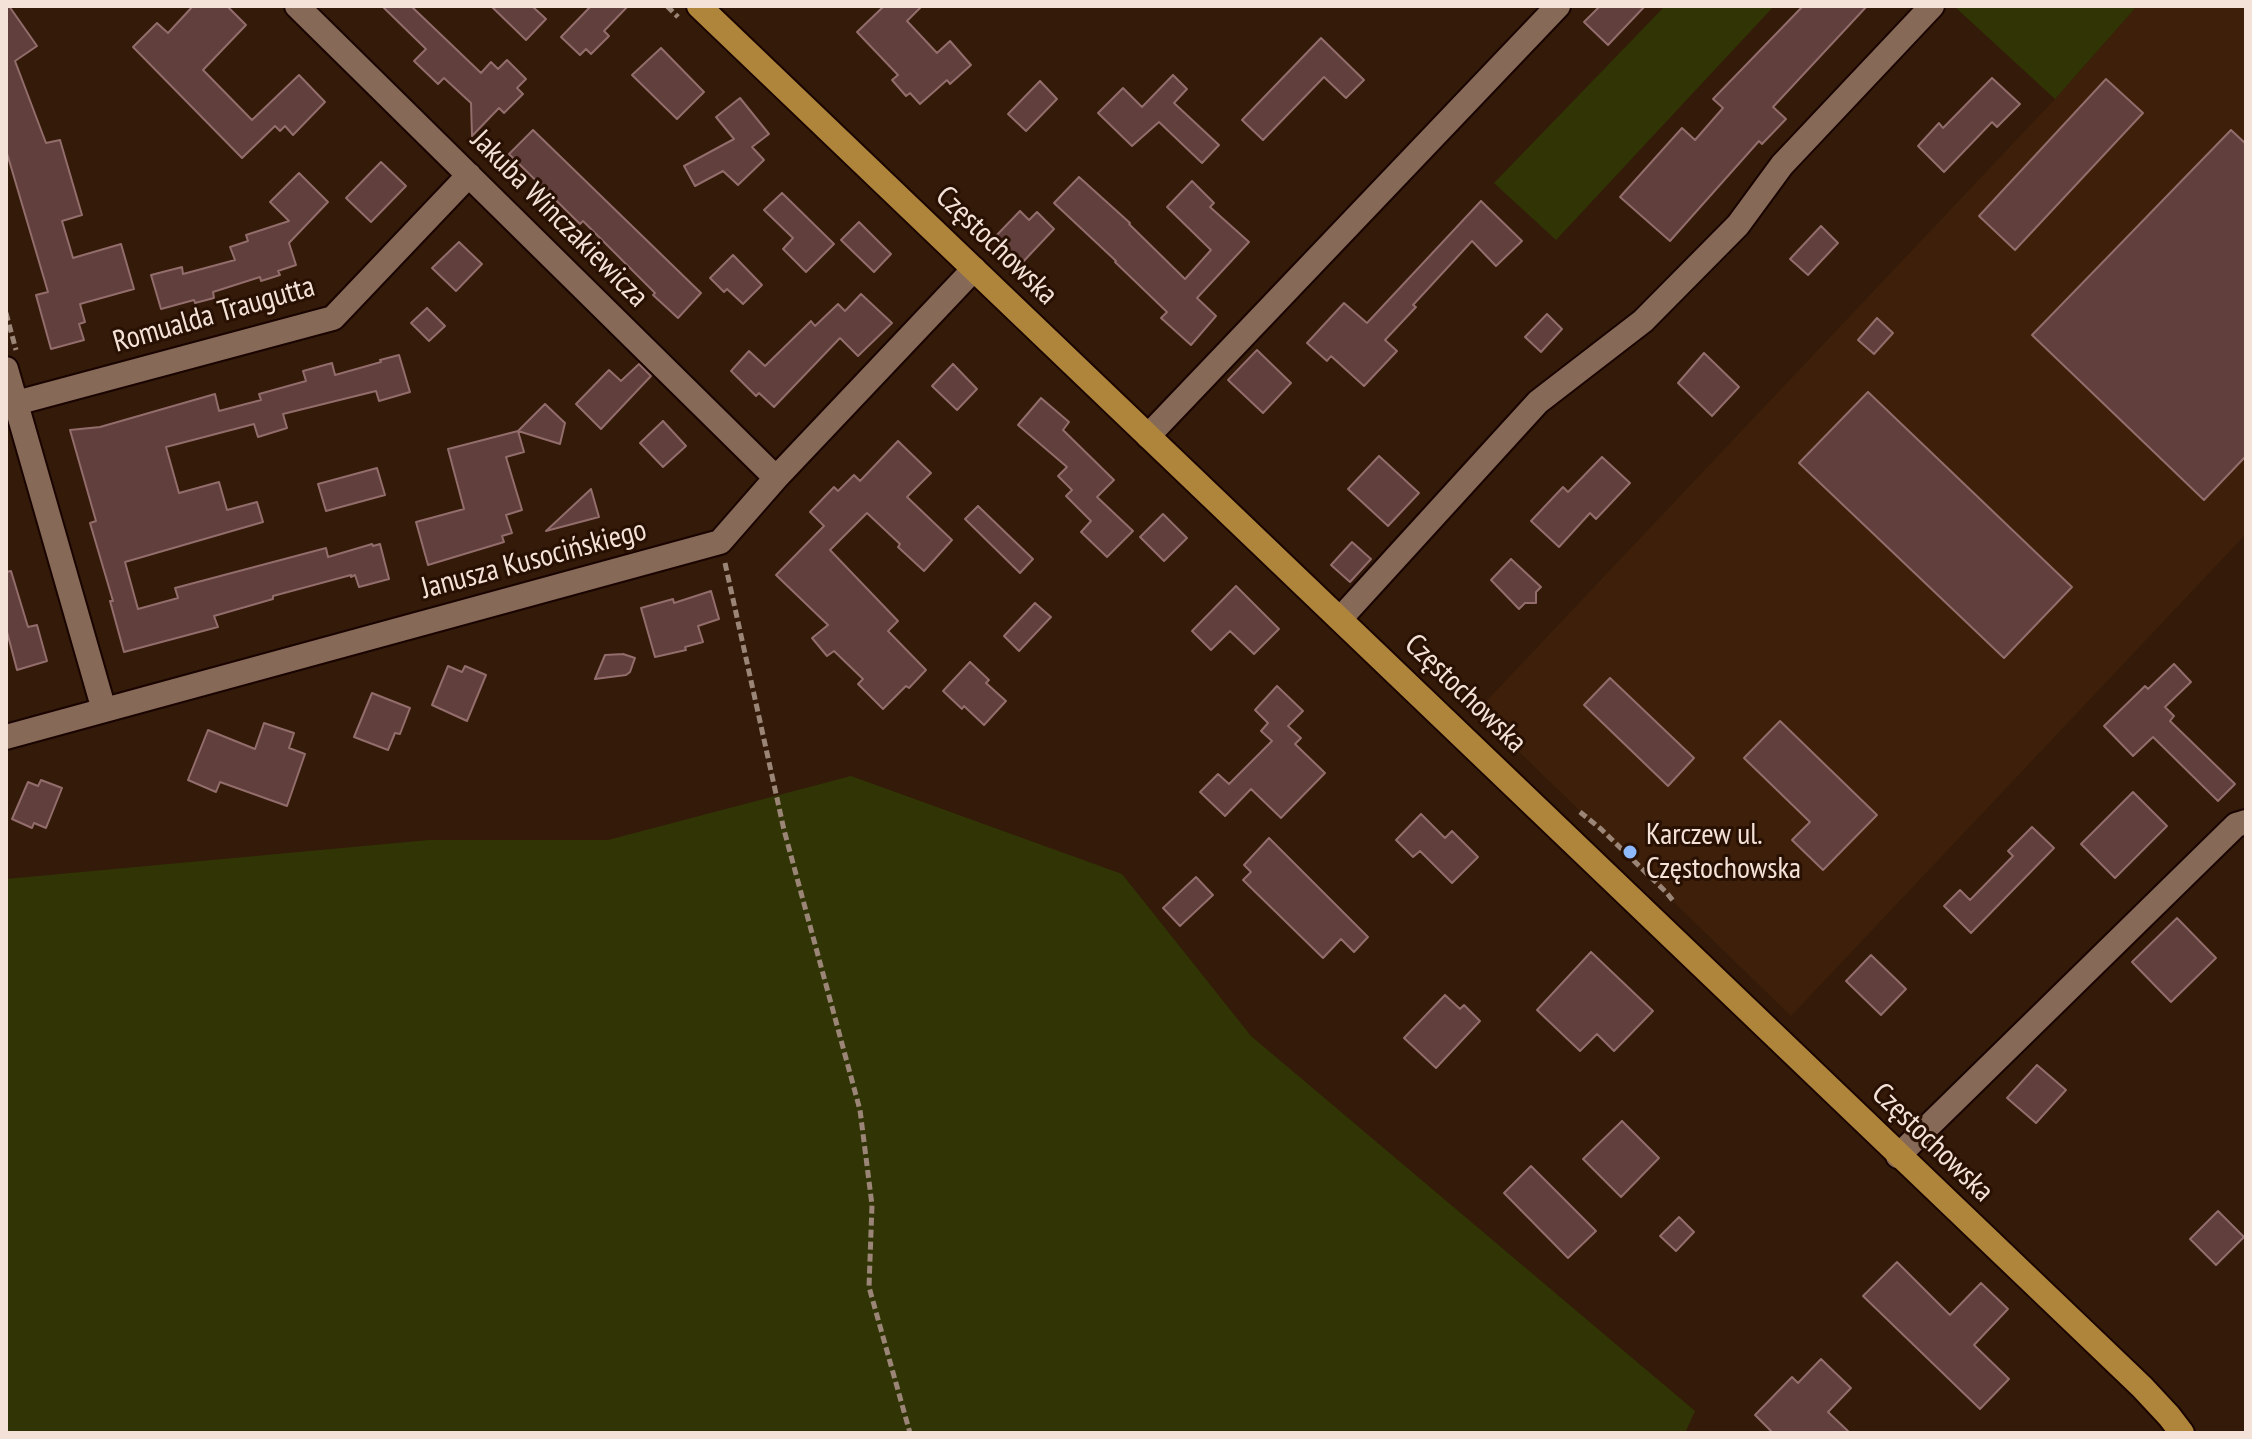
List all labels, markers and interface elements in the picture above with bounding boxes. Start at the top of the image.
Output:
street label: Jakuba Winczakiewicza [463,123,655,315]
street label: Częstochowska [928,179,1064,313]
street label: Romualda Traugutta [109,269,319,361]
street label: Janusza Kusocińskiego [417,513,651,607]
street label: Częstochowska [1397,627,1533,761]
place label: Karczew ul. Częstochowska [1646,817,1801,888]
marker: Karczew ul. Częstochowska [1621,843,1639,861]
street label: Częstochowska [1864,1076,2000,1210]

